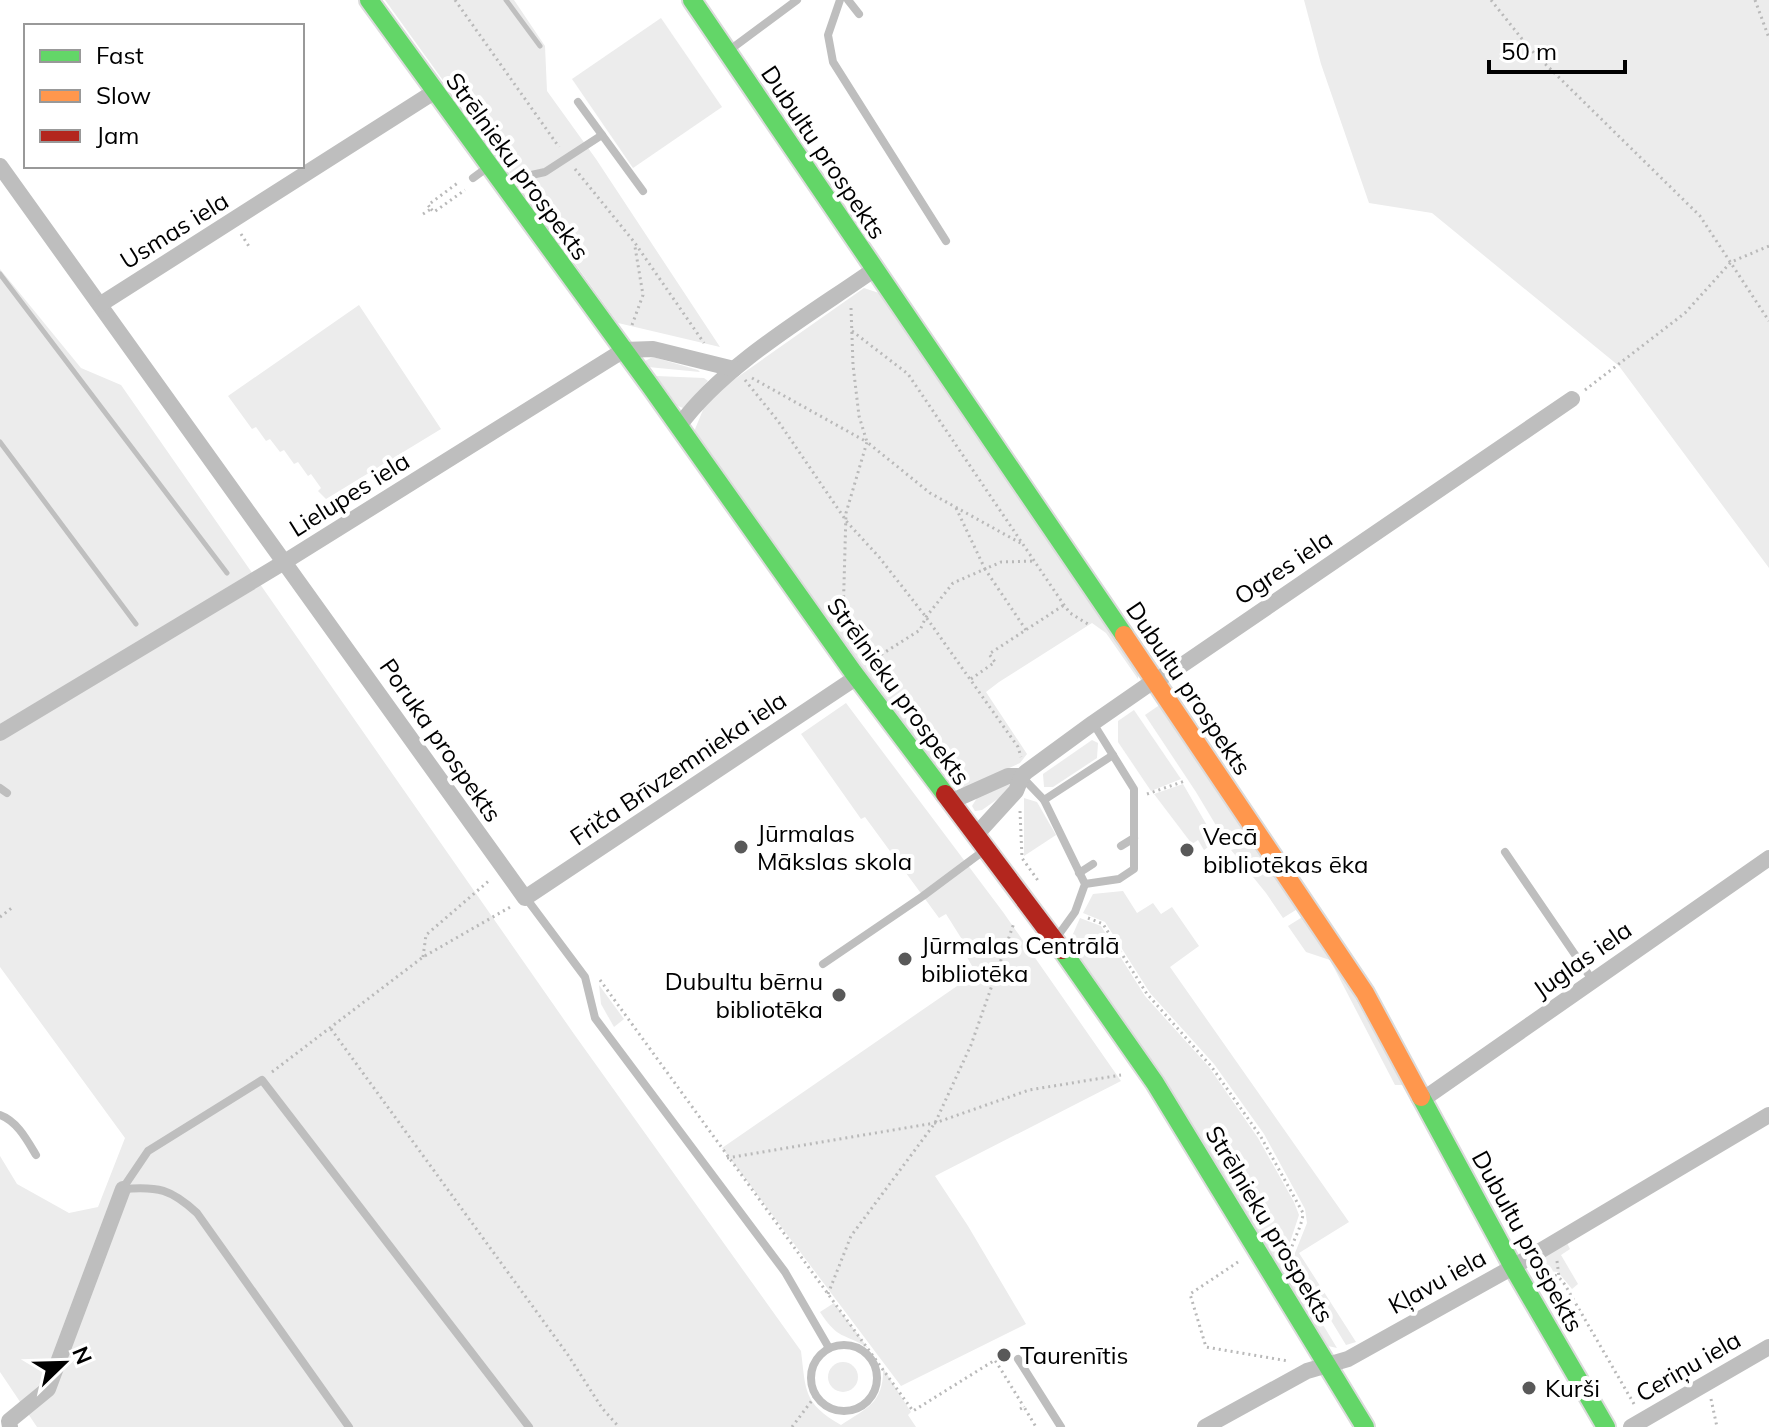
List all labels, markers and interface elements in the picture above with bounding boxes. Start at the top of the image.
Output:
legend [24,24,304,168]
scale bar [1489,24,1625,74]
text: 50 m [1501,36,1557,66]
text: Fast [96,40,144,70]
street label: Dubultu prospekts [755,60,893,244]
street label: Strēlnieku prospekts [440,66,596,266]
text: Slow [96,80,151,110]
text: Jam [96,120,139,150]
street label: Usmas iela [114,185,234,275]
street label: Lielupes iela [283,445,415,543]
street label: Ogres iela [1228,523,1338,611]
street label: Strēlnieku prospekts [821,591,977,791]
street label: Dubultu prospekts [1120,596,1258,780]
street label: Poruka prospekts [373,652,509,828]
street label: Friča Brīvzemnieka iela [564,684,792,852]
place label: Jūrmalas Mākslas skola [757,818,912,876]
place label: Vecā bibliotēkas ēka [1203,821,1368,879]
marker: Jūrmalas Mākslas skola [732,838,750,856]
marker: Vecā bibliotēkas ēka [1178,841,1196,859]
street label: Juglas iela [1527,914,1637,1004]
place label: Jūrmalas Centrālā bibliotēka [921,930,1120,988]
marker: Jūrmalas Centrālā bibliotēka [896,950,914,968]
place label: Dubultu bērnu bibliotēka [665,966,823,1024]
marker: Dubultu bērnu bibliotēka [830,986,848,1004]
street label: Strēlnieku prospekts [1199,1120,1341,1328]
street label: Dubultu prospekts [1466,1145,1590,1337]
street label: Kļavu iela [1383,1242,1492,1321]
north arrow [24,1323,104,1403]
street label: Ceriņu iela [1630,1324,1746,1409]
place label: Taurenītis [1020,1340,1128,1370]
text: N [66,1342,99,1368]
marker: Taurenītis [995,1346,1013,1364]
place label: Kurši [1545,1373,1600,1403]
marker: Kurši [1520,1379,1538,1397]

